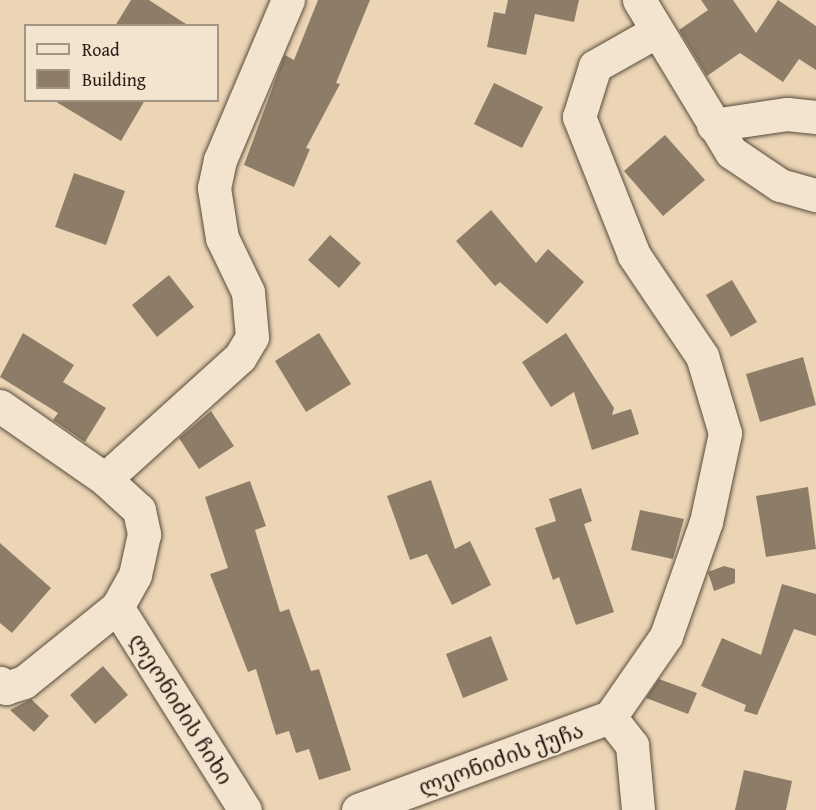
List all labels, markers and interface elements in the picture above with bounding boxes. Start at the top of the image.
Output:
legend [24,24,219,102]
text: Road [82,36,120,63]
text: Building [82,66,146,93]
street label: ლეონიძის ჩიხი [124,628,238,790]
street label: ლეონიძის ქუჩა [415,717,587,801]

